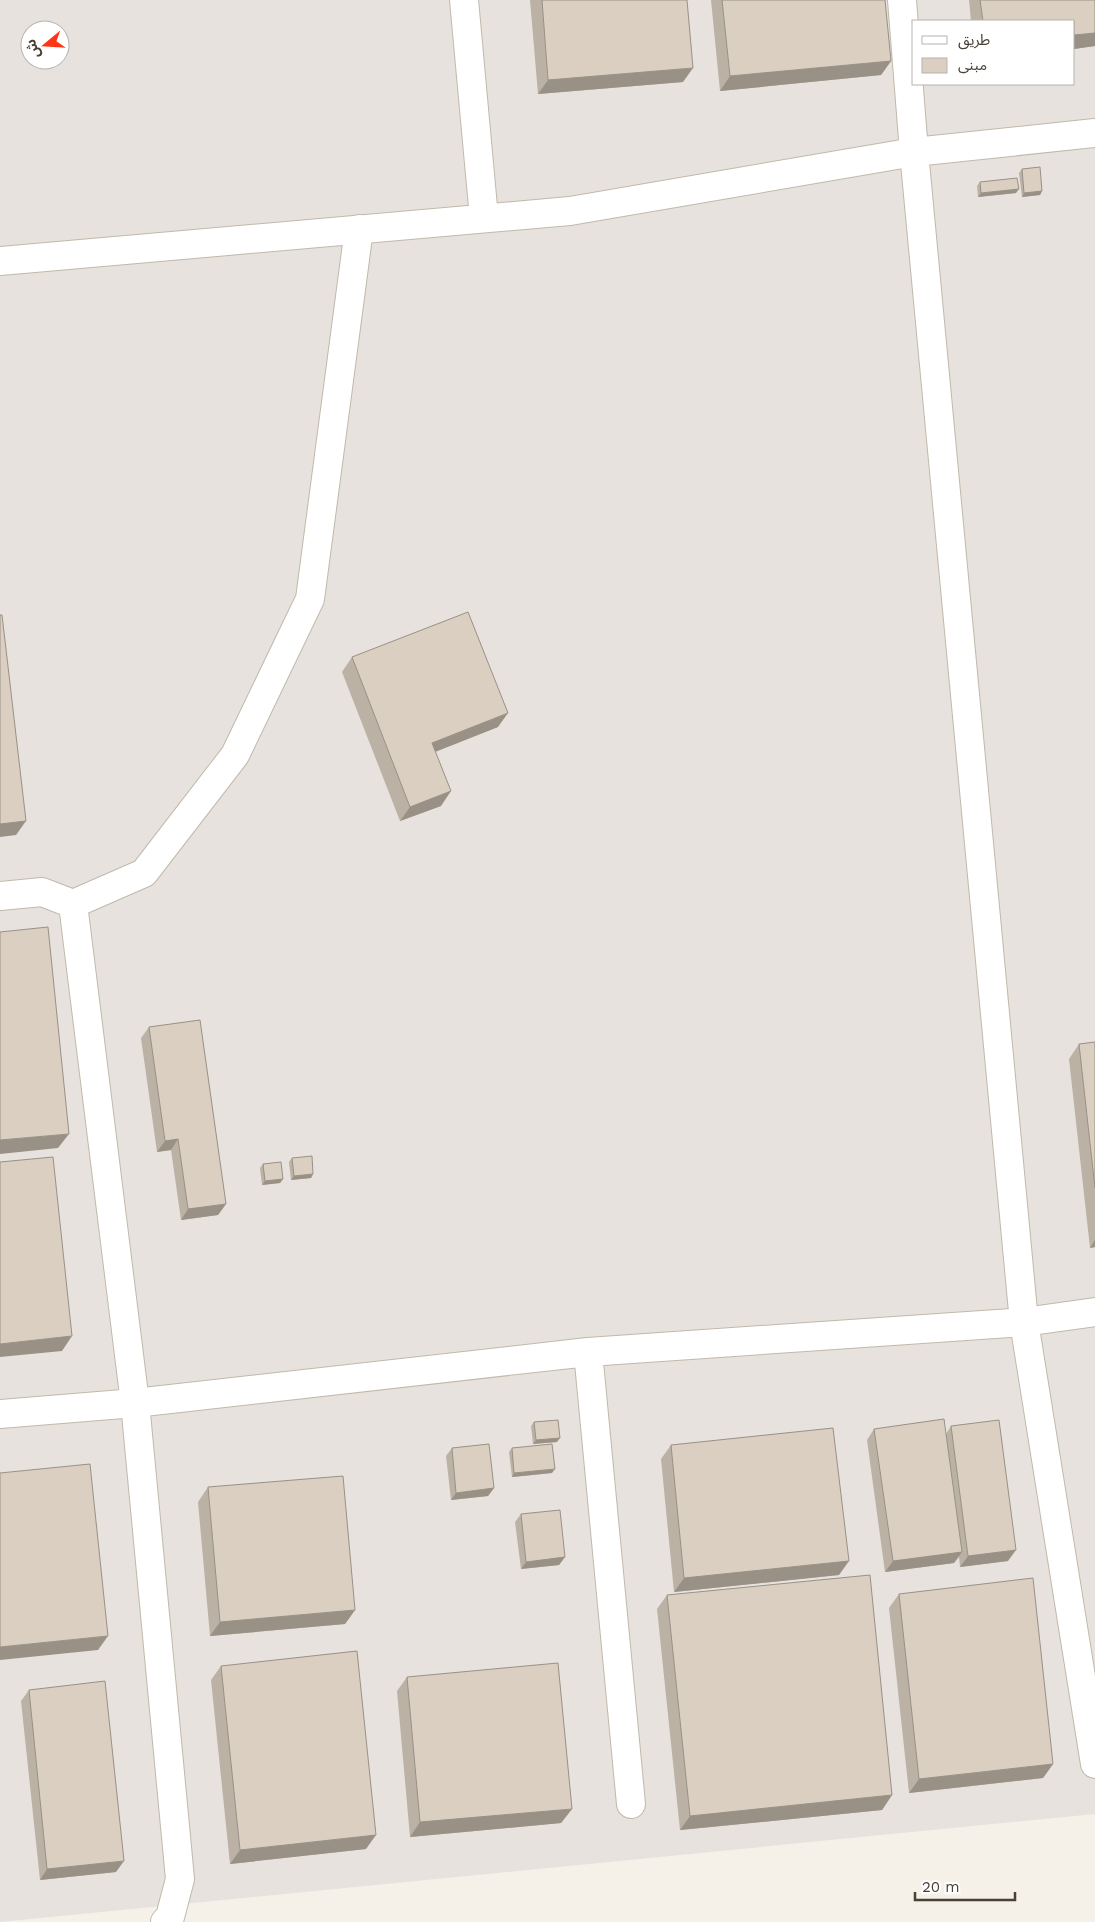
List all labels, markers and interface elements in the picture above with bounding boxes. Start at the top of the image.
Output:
north arrow [20,20,70,70]
legend [912,20,1075,85]
text: طريق [958,31,990,50]
text: ش [22,37,43,61]
text: مبنى [958,56,987,74]
scale bar [915,1870,1015,1902]
text: 20 m [922,1878,960,1896]

